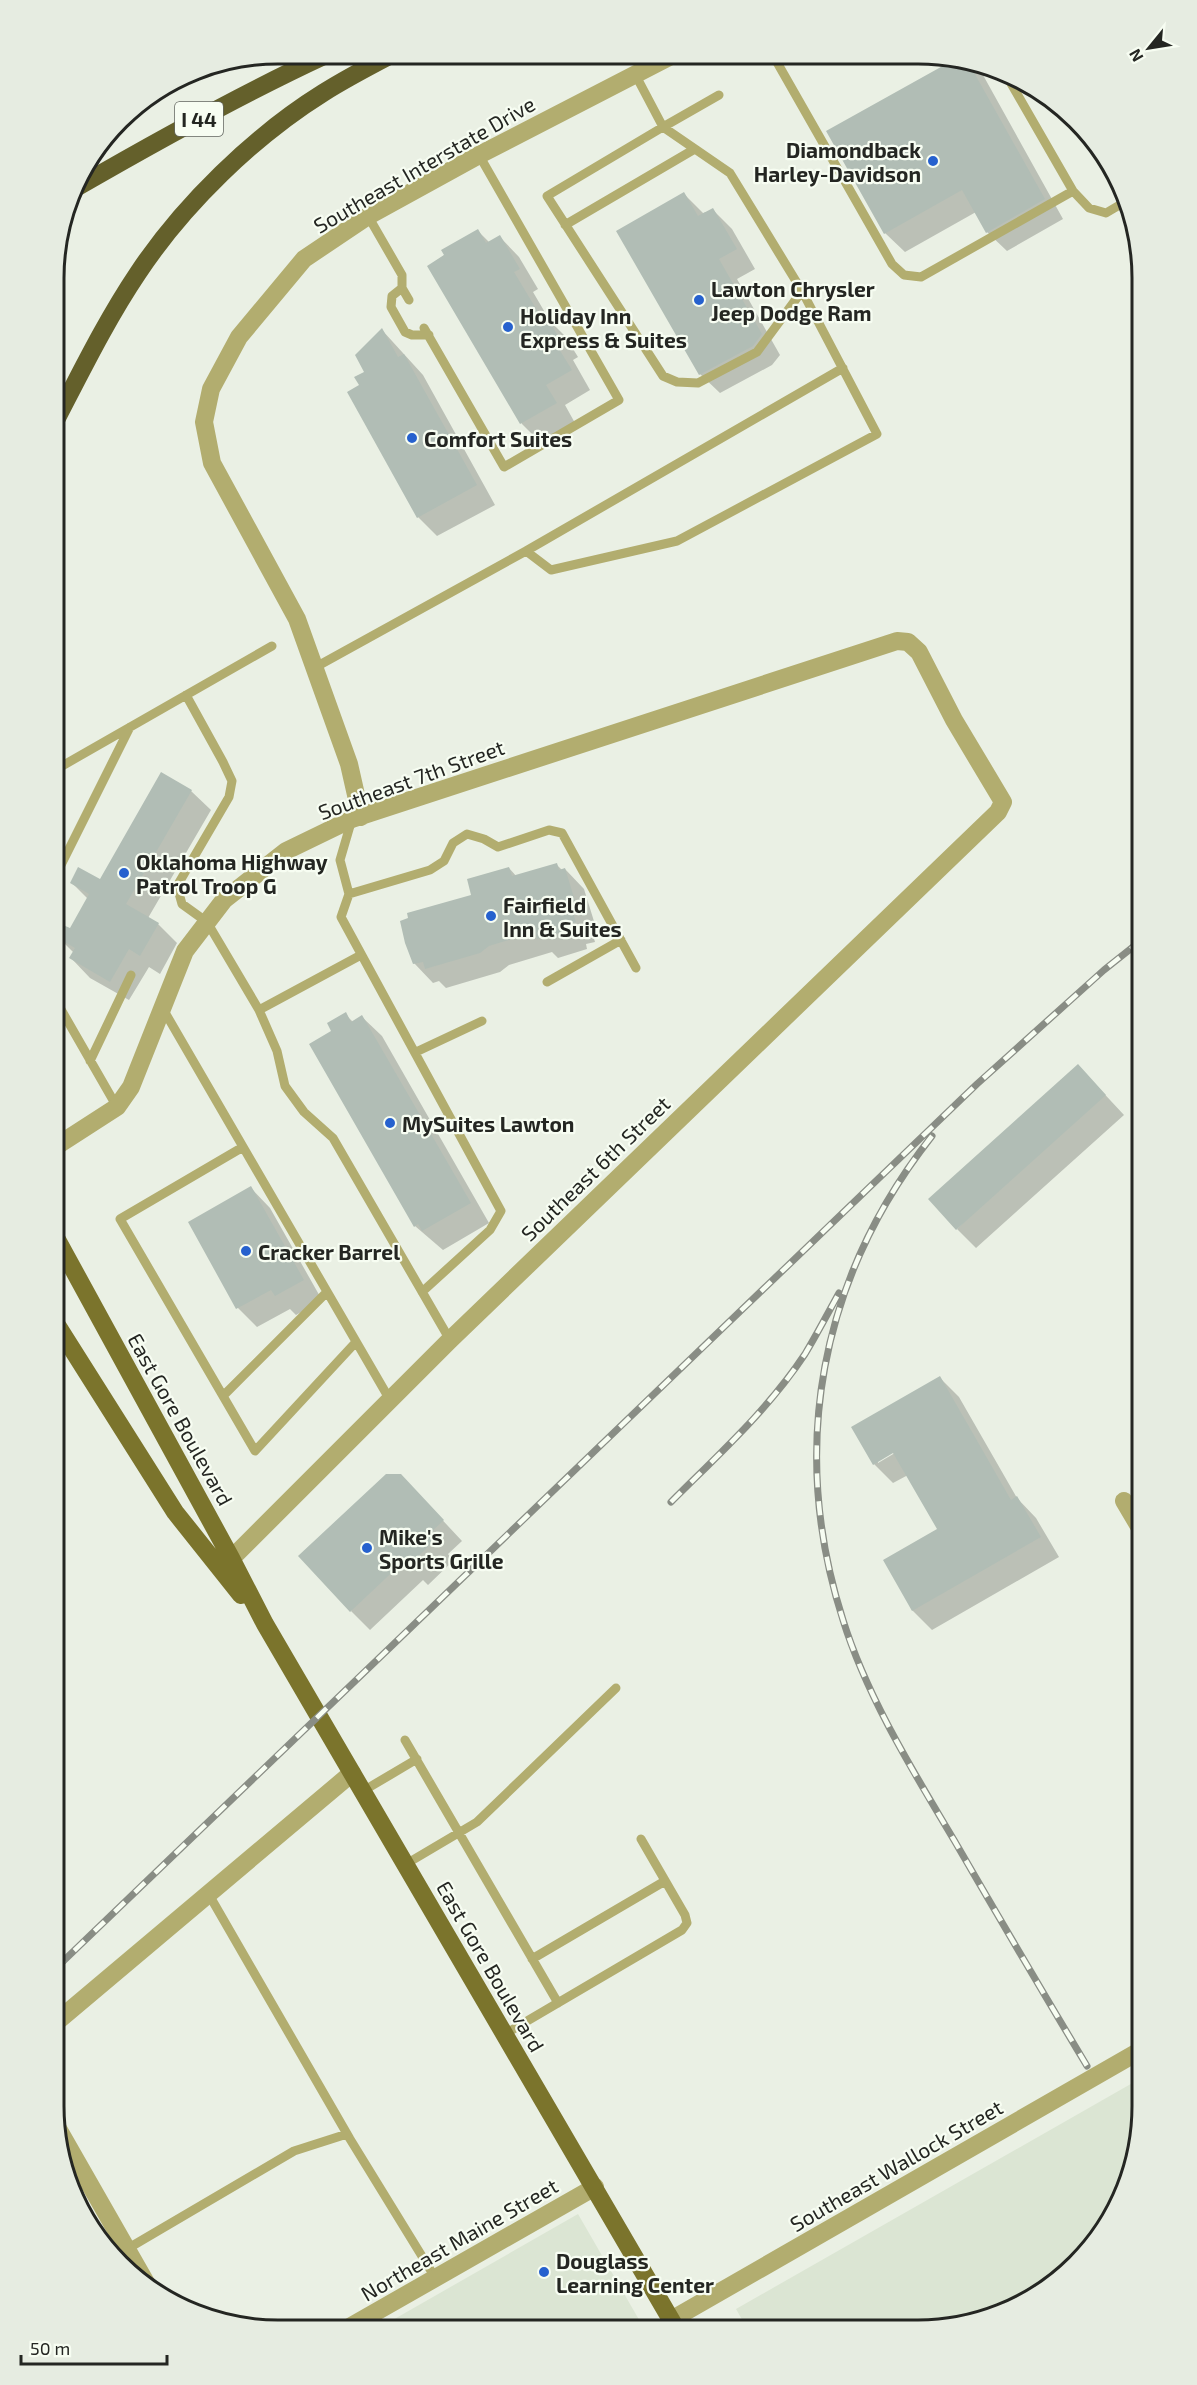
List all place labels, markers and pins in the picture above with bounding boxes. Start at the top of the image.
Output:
place label: Diamondback Harley-Davidson [754,137,921,187]
marker: Diamondback Harley-Davidson [926,154,940,168]
place label: Lawton Chrysler Jeep Dodge Ram [711,276,875,325]
marker: Lawton Chrysler Jeep Dodge Ram [692,293,706,307]
place label: Holiday Inn Express & Suites [520,303,687,352]
marker: Holiday Inn Express & Suites [501,320,515,334]
place label: Comfort Suites [424,426,572,451]
marker: Comfort Suites [405,431,419,445]
place label: Oklahoma Highway Patrol Troop G [136,849,328,898]
marker: Oklahoma Highway Patrol Troop G [117,866,131,880]
place label: Fairfield Inn & Suites [503,892,622,941]
marker: Fairfield Inn & Suites [484,909,498,923]
place label: MySuites Lawton [402,1111,575,1137]
marker: MySuites Lawton [383,1116,397,1130]
place label: Cracker Barrel [258,1239,400,1264]
marker: Cracker Barrel [239,1244,253,1258]
place label: Mike's Sports Grille [379,1524,504,1573]
marker: Mike's Sports Grille [360,1541,374,1555]
place label: Douglass Learning Center [556,2248,714,2297]
marker: Douglass Learning Center [537,2265,551,2279]

